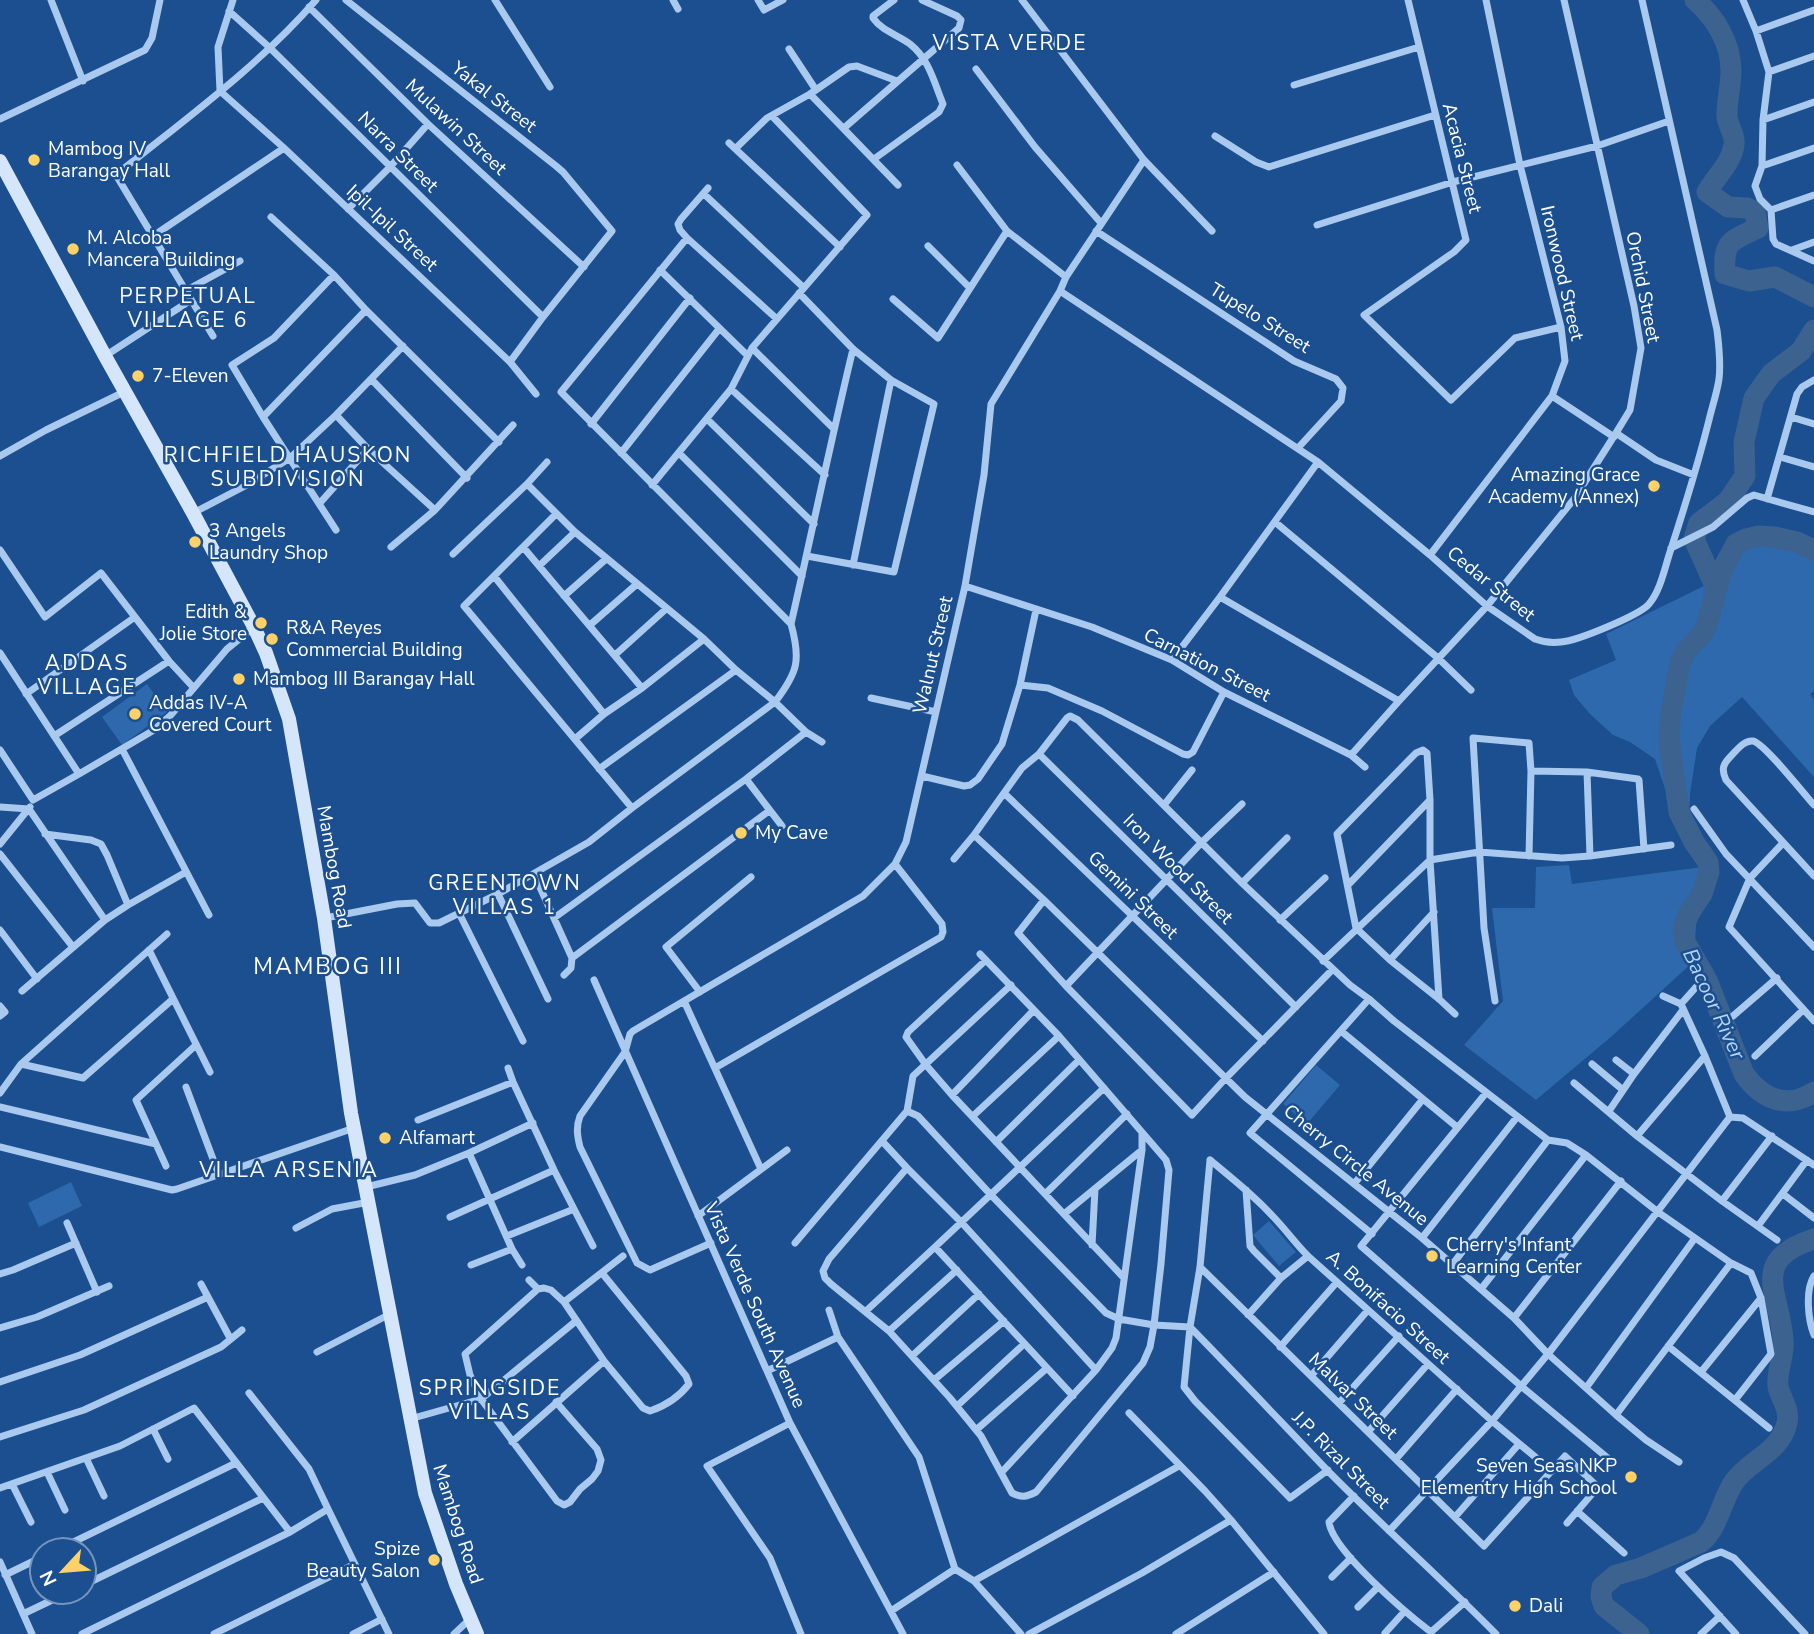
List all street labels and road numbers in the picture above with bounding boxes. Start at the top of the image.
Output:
street label: Yakal Street [445,55,542,139]
street label: Mulawin Street [399,73,513,181]
street label: Acacia Street [1436,100,1488,216]
street label: Narra Street [352,106,444,198]
street label: Ipil-Ipil Street [340,179,444,277]
street label: Ironwood Street [1534,203,1590,343]
street label: Orchid Street [1619,229,1667,345]
street label: Tupelo Street [1204,277,1316,360]
street label: Cedar Street [1441,540,1541,628]
street label: Walnut Street [907,593,959,717]
street label: Carnation Street [1139,622,1275,708]
street label: Mambog Road [310,803,358,931]
street label: Iron Wood Street [1117,808,1239,930]
street label: Gemini Street [1082,845,1184,945]
street label: Cherry Circle Avenue [1278,1098,1434,1232]
street label: Vista Verde South Avenue [697,1197,812,1412]
street label: A. Bonifacio Street [1320,1244,1456,1370]
street label: Malvar Street [1303,1347,1404,1446]
street label: J.P. Rizal Street [1286,1405,1396,1515]
street label: Mambog Road [426,1461,490,1587]

